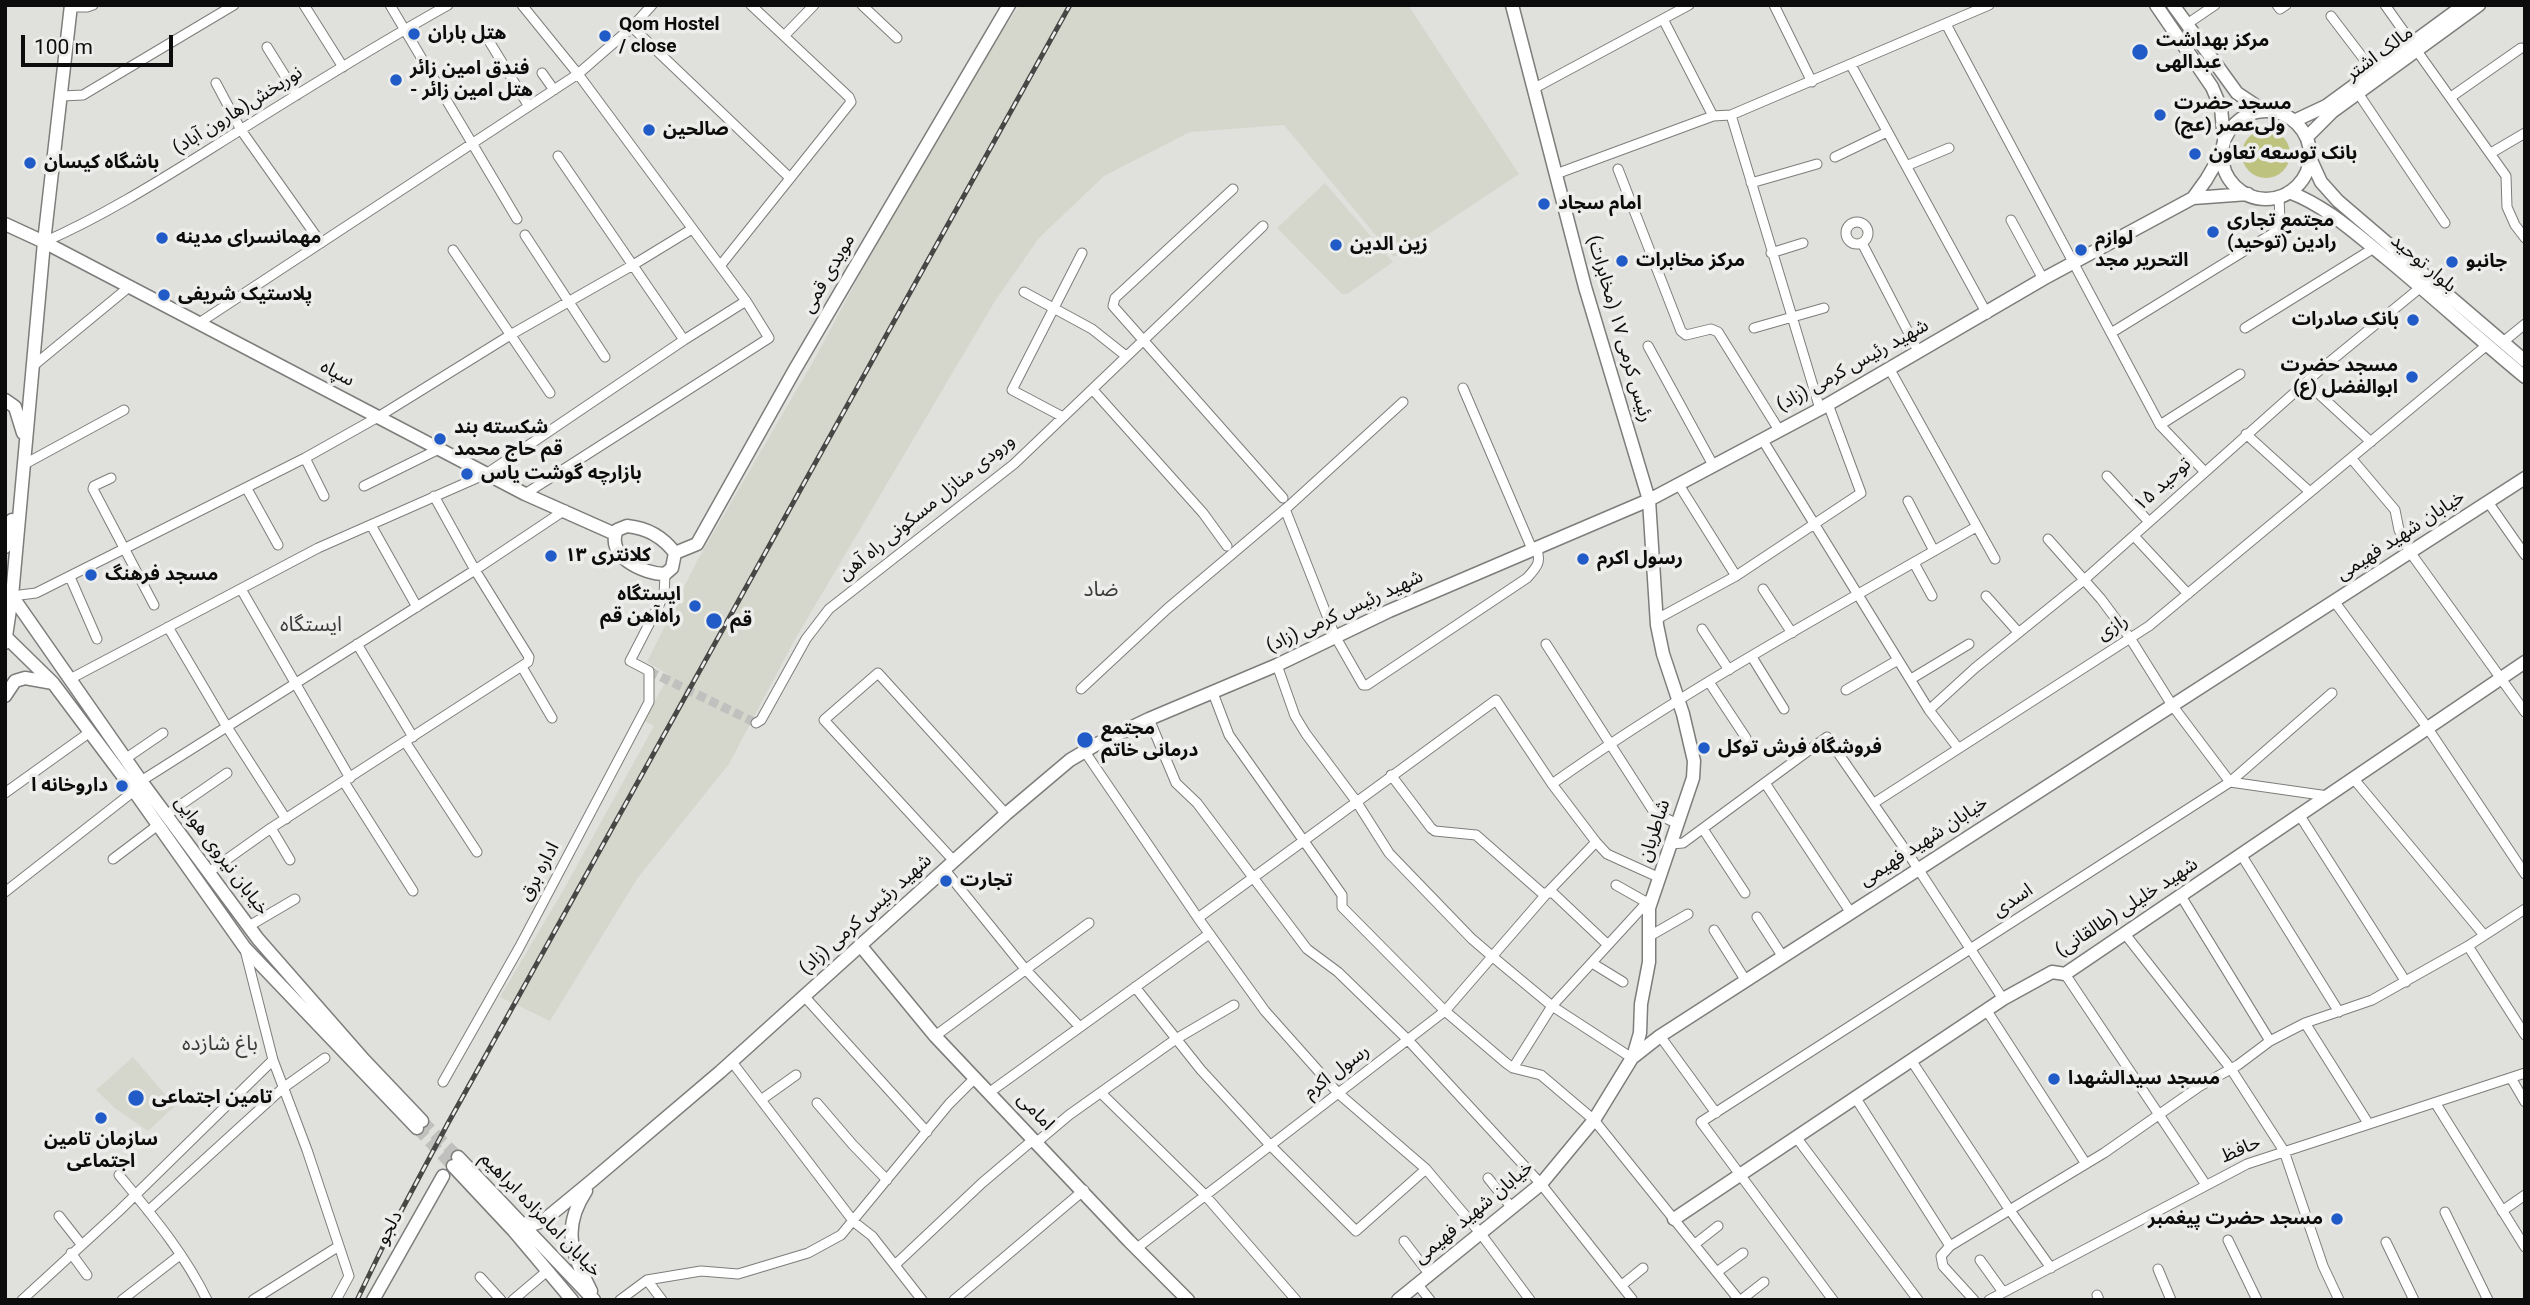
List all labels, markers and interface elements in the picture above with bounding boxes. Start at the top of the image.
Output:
place label: Qom Hostel / close [619,14,720,58]
scale bar [24,21,177,65]
street label: مالک اشتر [2342,22,2418,86]
place label: هتل باران [428,23,506,45]
marker: هتل باران [406,26,422,42]
marker: Qom Hostel / close [597,28,613,44]
place label: مرکز بهداشت عبدالهی [2156,30,2269,74]
text: 100 m [34,35,93,59]
marker: مرکز بهداشت عبدالهی [2130,42,2150,62]
place label: فندق امین زائر - هتل امین زائر [410,58,533,102]
street label: نوربخش(هارون آباد) [169,62,307,160]
marker: فندق امین زائر - هتل امین زائر [388,72,404,88]
place label: مسجد حضرت ولی‌عصر (عج) [2174,93,2291,137]
marker: مسجد حضرت ولی‌عصر (عج) [2152,107,2168,123]
place label: صالحین [663,119,729,141]
marker: صالحین [641,122,657,138]
place label: بانک توسعه تعاون [2209,143,2357,165]
marker: بانک توسعه تعاون [2187,146,2203,162]
place label: باشگاه کیسان [44,152,159,174]
marker: باشگاه کیسان [22,155,38,171]
place label: امام سجاد [1558,193,1642,215]
marker: امام سجاد [1536,196,1552,212]
place label: مجتمع تجاری رادین (توحید) [2227,210,2337,254]
marker: مجتمع تجاری رادین (توحید) [2205,224,2221,240]
place label: مهمانسرای مدینه [176,227,321,249]
place label: لوازم التحریر مجد [2095,228,2188,272]
marker: مهمانسرای مدینه [154,230,170,246]
street label: مویدی قمی [797,230,861,318]
street label: بلوار توحید [2385,230,2461,298]
street label: رئیس کرمی ۱۷ (مخابرات) [1581,233,1657,425]
place label: زین الدین [1350,234,1428,256]
marker: زین الدین [1328,237,1344,253]
marker: لوازم التحریر مجد [2073,242,2089,258]
place label: مرکز مخابرات [1636,250,1745,272]
place label: جانبو [2466,251,2507,273]
marker: مرکز مخابرات [1614,253,1630,269]
marker: جانبو [2444,254,2460,270]
place label: پلاستیک شریفی [178,284,312,306]
marker: پلاستیک شریفی [156,287,172,303]
place label: بانک صادرات [2292,309,2399,331]
marker: بانک صادرات [2405,312,2421,328]
street label: شهید رئیس کرمی (زاد) [1773,315,1933,417]
place label: مسجد حضرت ابوالفضل (ع) [2281,355,2398,399]
street label: سپاه [316,356,358,392]
marker: مسجد حضرت ابوالفضل (ع) [2404,369,2420,385]
place label: شکسته بند قم حاج محمد [454,417,563,461]
street label: ورودی منازل مسکونی راه آهن [834,430,1020,586]
marker: شکسته بند قم حاج محمد [432,431,448,447]
street label: توحید ۱۵ [2130,453,2196,517]
place label: بازارچه گوشت یاس [481,463,642,485]
marker: بازارچه گوشت یاس [459,466,475,482]
street label: خیابان شهید فهیمی [2332,486,2470,586]
place label: کلانتری ۱۳ [565,545,651,567]
marker: کلانتری ۱۳ [543,548,559,564]
place label: رسول اکرم [1597,548,1683,570]
marker: رسول اکرم [1575,551,1591,567]
place label: مسجد فرهنگ [105,564,218,586]
street label: شهید رئیس کرمی (زاد) [1263,566,1427,658]
marker: مسجد فرهنگ [83,567,99,583]
district label: ضاد [1083,578,1119,604]
place label: ایستگاه راه‌آهن قم [600,584,681,628]
marker: ایستگاه راه‌آهن قم [687,598,703,614]
place label: قم [730,610,752,632]
street label: رازی [2093,610,2133,646]
marker: قم [704,611,724,631]
district label: ایستگاه [280,613,342,639]
place label: مجتمع درمانی خاتم [1101,718,1198,762]
marker: مجتمع درمانی خاتم [1075,730,1095,750]
place label: فروشگاه فرش توکل [1718,737,1882,759]
marker: فروشگاه فرش توکل [1696,740,1712,756]
place label: داروخانه ا [31,775,108,797]
marker: داروخانه ا [114,778,130,794]
street label: خیابان نیروی هوایی [169,792,273,920]
street label: خیابان شهید فهیمی [1855,792,1993,892]
street label: شاطریان [1634,797,1676,865]
street label: اداره برق [515,839,565,905]
street label: شهید رئیس کرمی (زاد) [795,850,937,980]
street label: شهید خلیلی (طالقانی) [2051,853,2203,963]
place label: تجارت [960,870,1013,892]
marker: تجارت [938,873,954,889]
street label: اسدی [1988,879,2038,923]
district label: باغ شازده [182,1032,258,1058]
street label: رسول اکرم [1300,1040,1374,1104]
place label: مسجد سیدالشهدا [2068,1068,2220,1090]
marker: مسجد سیدالشهدا [2046,1071,2062,1087]
place label: تامین اجتماعی [152,1087,272,1109]
marker: تامین اجتماعی [126,1088,146,1108]
street label: امامی [1012,1088,1058,1136]
marker: سازمان تامین اجتماعی [93,1110,109,1126]
place label: سازمان تامین اجتماعی [44,1129,158,1173]
street label: حافظ [2218,1131,2264,1169]
street label: خیابان امامزاده ابراهیم [474,1148,606,1282]
street label: خیابان شهید فهیمی [1410,1156,1538,1270]
street label: دلجو [372,1207,408,1249]
place label: مسجد حضرت پیغمبر [2148,1208,2323,1230]
marker: مسجد حضرت پیغمبر [2329,1211,2345,1227]

